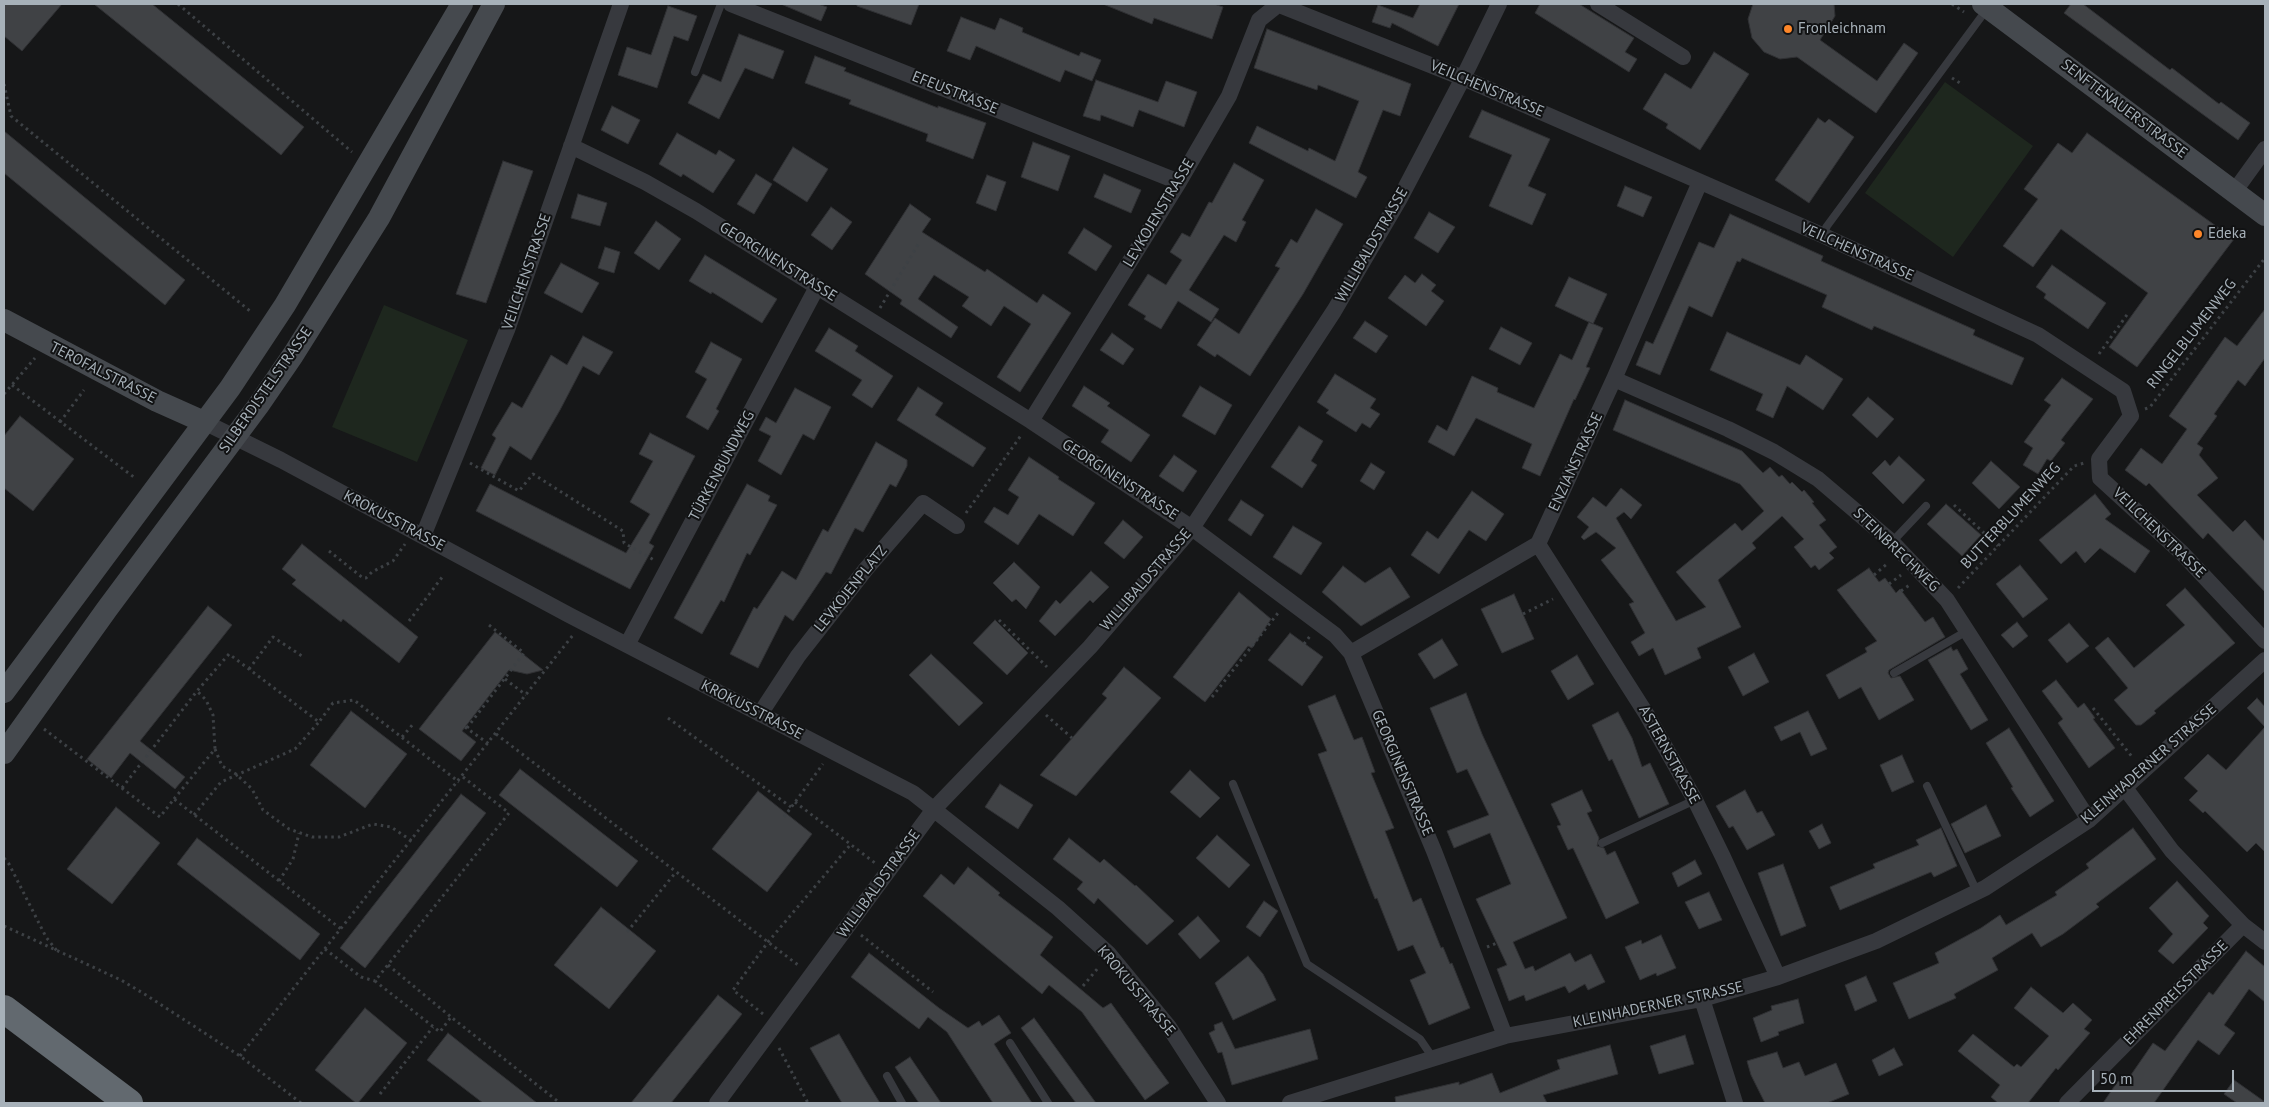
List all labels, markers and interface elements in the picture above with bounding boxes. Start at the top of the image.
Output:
place label: Fronleichnam [1798,20,1886,38]
marker: Fronleichnam [1782,23,1794,35]
street label: SENFTENAUERSTRASSE [2057,56,2191,162]
street label: VEILCHENSTRASSE [1427,57,1547,121]
street label: EFEUSTRASSE [909,68,1001,118]
street label: LEVKOJENSTRASSE [1120,156,1198,270]
street label: WILLIBALDSTRASSE [1332,184,1412,306]
street label: VEILCHENSTRASSE [499,211,555,333]
street label: GEORGINENSTRASSE [716,219,840,305]
street label: VEILCHENSTRASSE [1798,219,1916,285]
place label: Edeka [2208,225,2246,243]
marker: Edeka [2192,228,2204,240]
street label: RINGELBLUMENWEG [2144,276,2240,392]
street label: SILBERDISTELSTRASSE [216,324,316,456]
street label: TEROFALSTRASSE [47,338,159,408]
street label: TÜRKENBUNDWEG [685,408,759,524]
street label: ENZIANSTRASSE [1545,410,1607,514]
street label: GEORGINENSTRASSE [1058,436,1182,524]
street label: BUTTERBLUMENWEG [1957,459,2065,573]
street label: VEILCHENSTRASSE [2109,484,2209,582]
street label: KROKUSSTRASSE [340,487,448,555]
street label: STEINBRECHWEG [1849,504,1943,596]
street label: WILLIBALDSTRASSE [1097,525,1195,635]
street label: LEVKOJENPLATZ [811,542,891,636]
street label: KROKUSSTRASSE [698,677,806,743]
street label: KLEINHADERNER STRASSE [2078,700,2220,828]
street label: ASTERNSTRASSE [1635,703,1703,807]
street label: GEORGINENSTRASSE [1367,707,1437,839]
street label: WILLIBALDSTRASSE [834,826,924,942]
street label: EHRENPREISSTRASSE [2120,937,2232,1049]
street label: KROKUSSTRASSE [1093,942,1179,1040]
street label: KLEINHADERNER STRASSE [1571,978,1745,1032]
scale bar [2094,1060,2236,1092]
text: 50 m [2100,1069,2133,1088]

